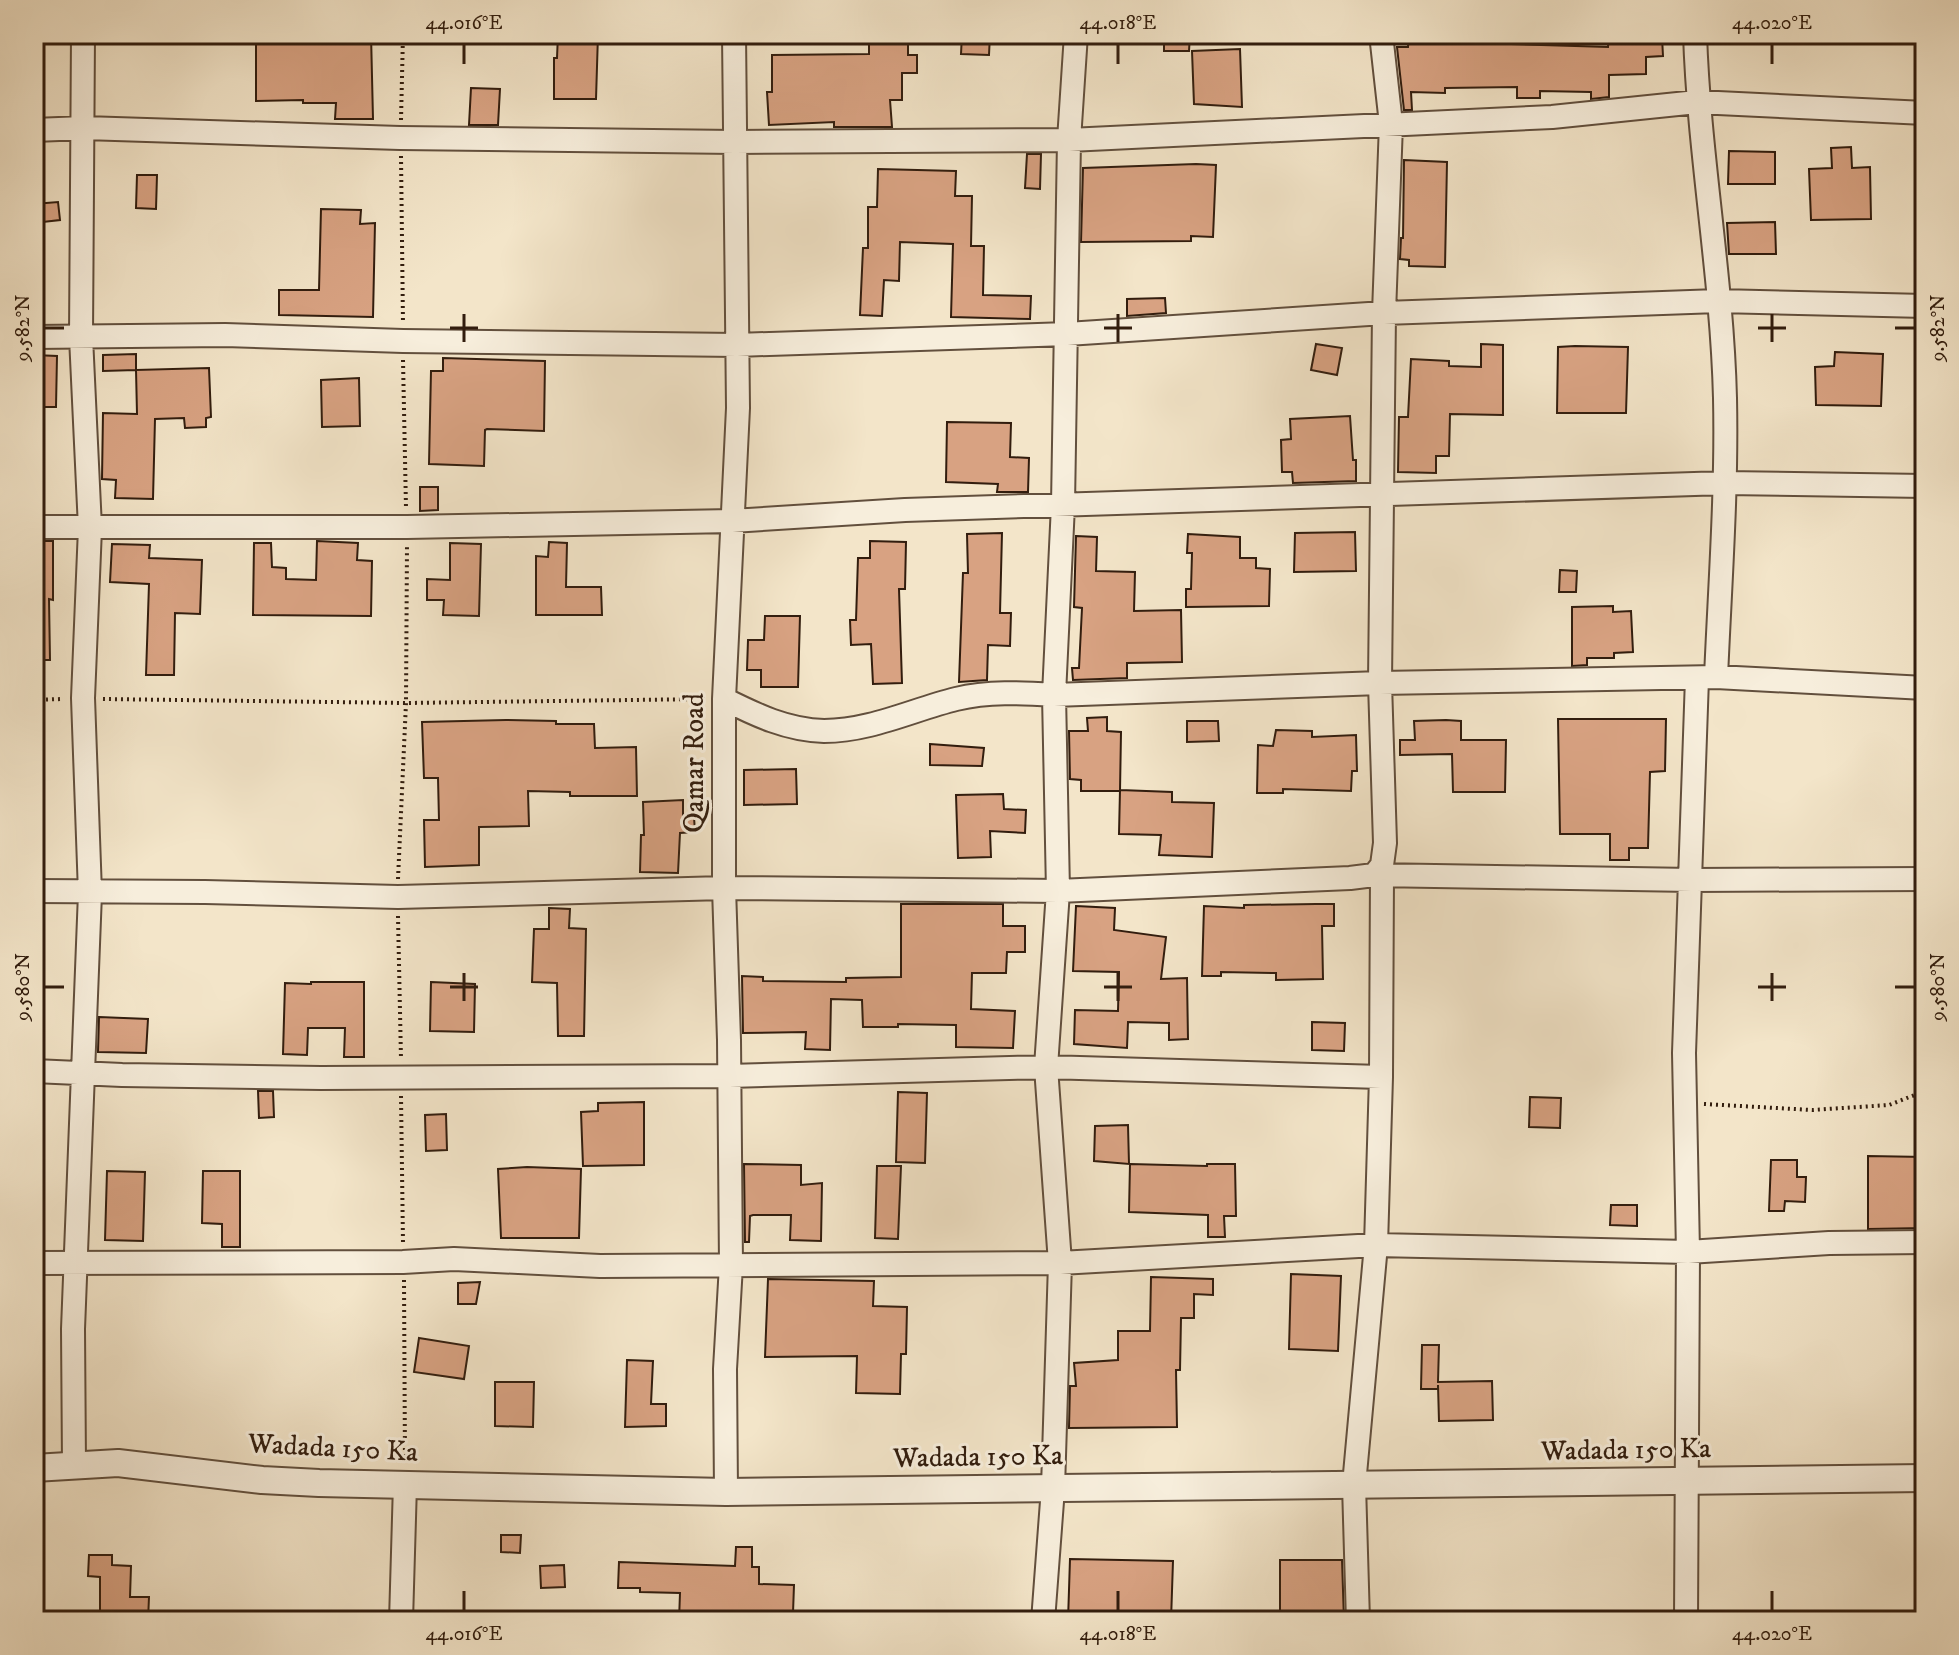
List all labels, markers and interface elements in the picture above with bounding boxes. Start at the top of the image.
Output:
text: 44.016°E [425,11,503,36]
text: 44.018°E [1080,11,1156,36]
text: 44.020°E [1732,11,1812,36]
text: 9.582°N [11,294,36,363]
text: 9.582°N [1926,294,1951,363]
street label: Qamar Road [677,693,712,833]
text: 9.580°N [11,953,36,1022]
text: 9.580°N [1926,953,1951,1022]
street label: Wadada 150 Ka [246,1426,419,1470]
street label: Wadada 150 Ka [1540,1431,1712,1469]
street label: Wadada 150 Ka [892,1438,1064,1476]
text: 44.016°E [425,1622,503,1647]
text: 44.018°E [1080,1622,1156,1647]
text: 44.020°E [1732,1622,1812,1647]

